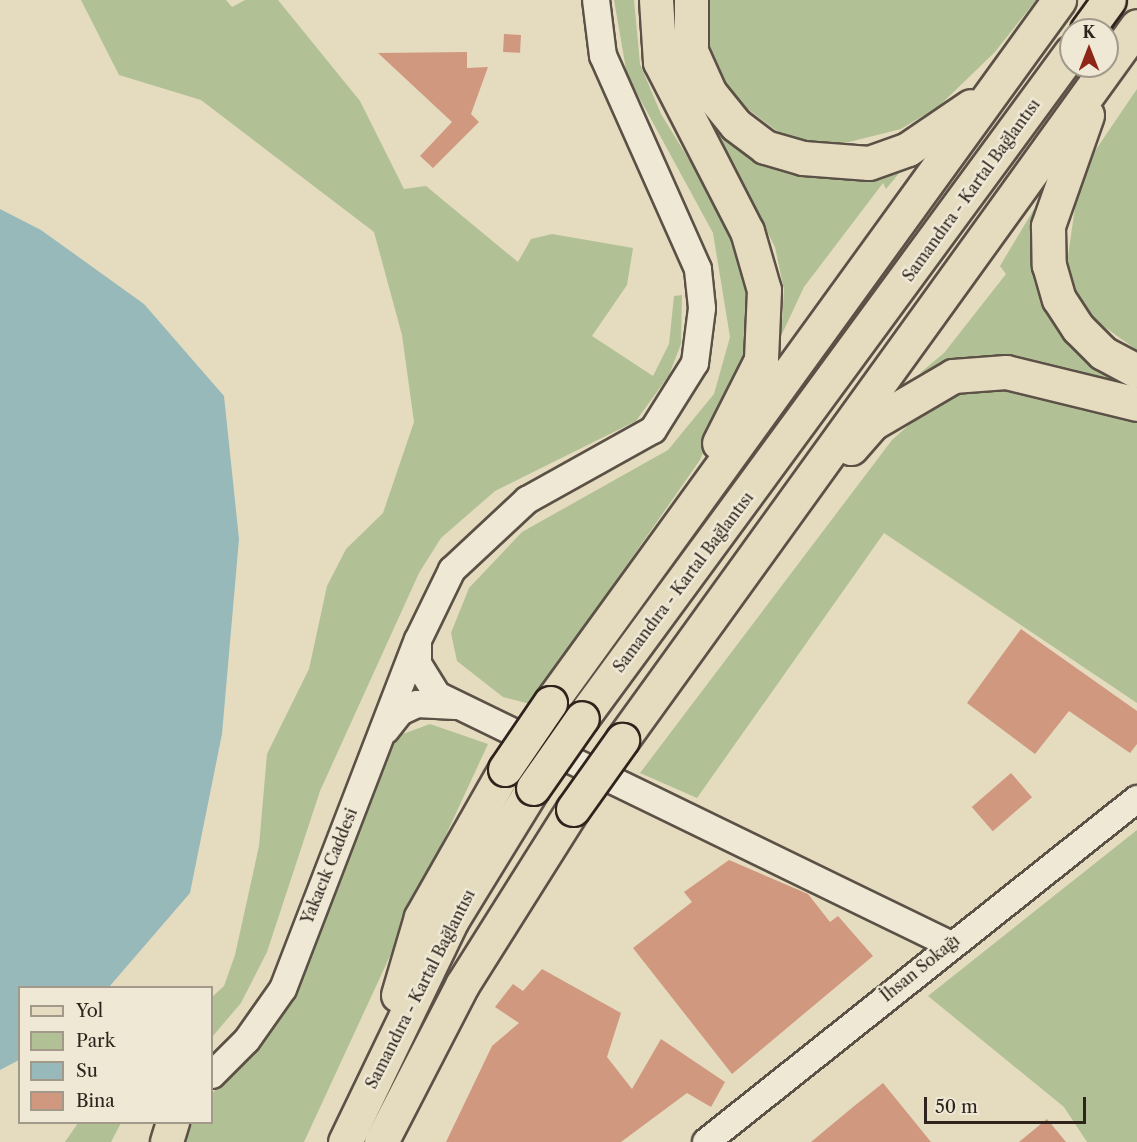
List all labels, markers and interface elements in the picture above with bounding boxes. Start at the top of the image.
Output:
north arrow [1059,18,1119,78]
text: K [1083,22,1095,42]
street label: Samandıra - Kartal Bağlantısı [898,95,1044,285]
street label: Samandıra - Kartal Bağlantısı [609,488,757,676]
street label: Yakacık Caddesi [297,805,361,927]
street label: Samandıra - Kartal Bağlantısı [361,886,479,1092]
street label: İhsan Sokağı [877,930,963,1006]
legend [18,986,213,1124]
text: Yol [76,1000,103,1022]
text: Park [76,1030,115,1052]
text: Su [76,1060,98,1082]
scale bar [927,1085,1089,1123]
text: Bina [76,1090,115,1112]
text: 50 m [935,1096,978,1118]

